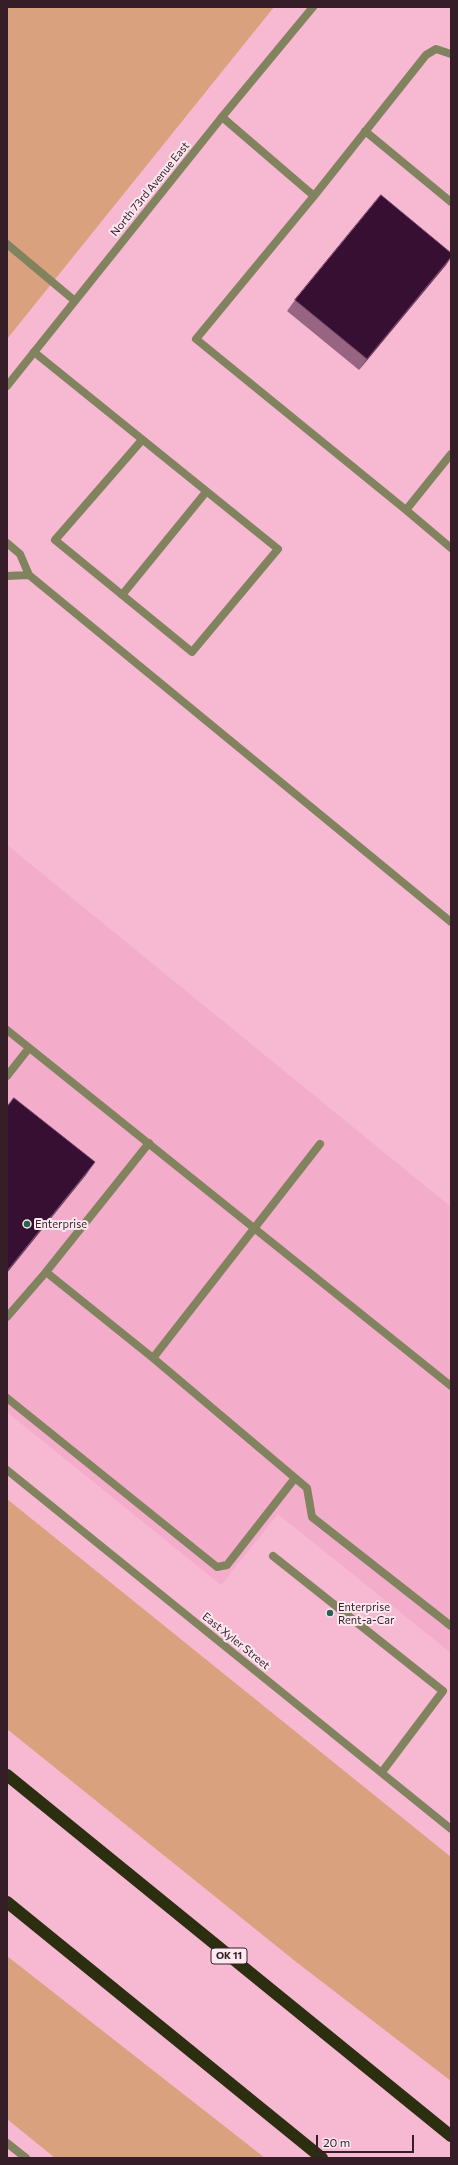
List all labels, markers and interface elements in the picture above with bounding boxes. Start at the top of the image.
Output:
street label: North 73rd Avenue East [108,139,192,239]
place label: Enterprise [35,1217,87,1231]
marker: Enterprise [22,1219,32,1229]
place label: Enterprise Rent-a-Car [338,1600,394,1626]
marker: Enterprise Rent-a-Car [325,1608,335,1618]
street label: East Xyler Street [200,1610,272,1672]
road number: OK 11 [211,1948,247,1964]
scale bar [318,2127,416,2153]
text: 20 m [323,2135,350,2149]

